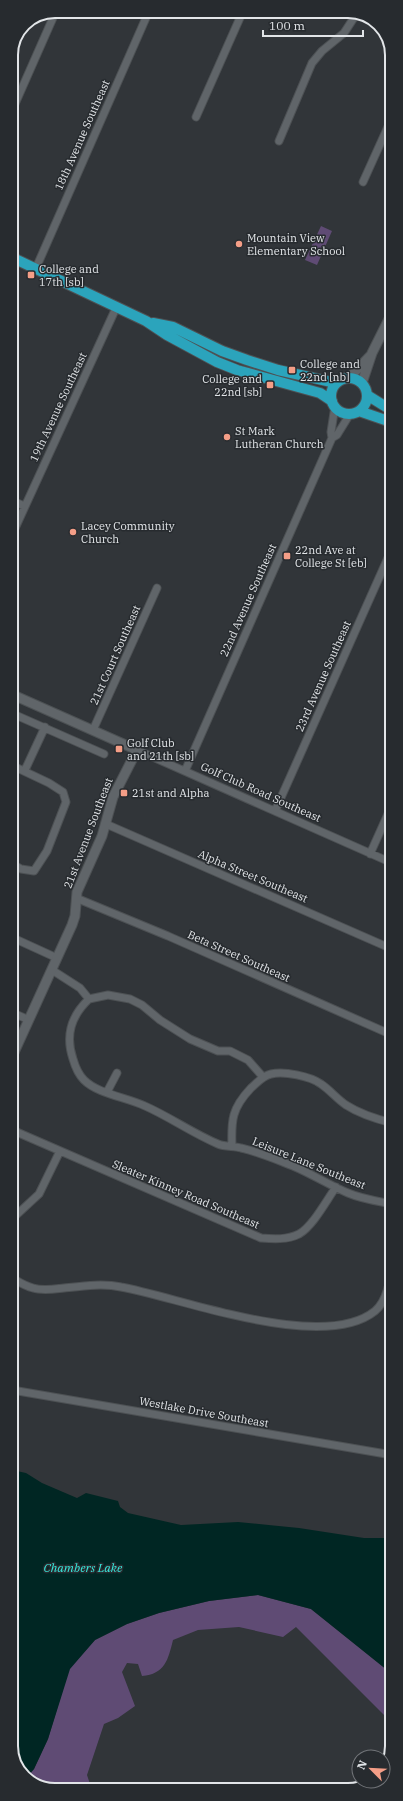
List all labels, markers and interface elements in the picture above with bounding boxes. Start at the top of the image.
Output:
scale bar [263,12,363,38]
text: 100 m [269,18,305,33]
street label: 18th Avenue Southeast [51,78,113,192]
place label: Mountain View Elementary School [247,231,345,258]
marker: Mountain View Elementary School [234,239,244,249]
place label: College and 17th [sb] [39,262,99,289]
marker: College and 17th [sb] [26,270,36,280]
street label: 19th Avenue Southeast [26,350,90,464]
place label: College and 22nd [nb] [300,357,360,384]
marker: College and 22nd [nb] [287,365,297,375]
place label: College and 22nd [sb] [202,372,262,399]
marker: College and 22nd [sb] [265,380,275,390]
place label: St Mark Lutheran Church [235,424,324,451]
marker: St Mark Lutheran Church [222,432,232,442]
place label: Lacey Community Church [81,519,175,546]
marker: Lacey Community Church [68,527,78,537]
street label: 22nd Avenue Southeast [217,541,279,659]
place label: 22nd Ave at College St [eb] [295,543,367,570]
marker: 22nd Ave at College St [eb] [282,551,292,561]
street label: 21st Court Southeast [87,603,143,707]
street label: 23rd Avenue Southeast [292,618,354,734]
place label: Golf Club and 21th [sb] [127,736,194,763]
marker: Golf Club and 21th [sb] [114,744,124,754]
street label: Golf Club Road Southeast [199,759,323,825]
street label: 21st Avenue Southeast [60,776,116,890]
place label: 21st and Alpha [132,786,210,800]
marker: 21st and Alpha [119,788,129,798]
street label: Alpha Street Southeast [196,847,310,905]
street label: Beta Street Southeast [186,927,292,985]
street label: Leisure Lane Southeast [250,1134,368,1192]
street label: Sleater Kinney Road Southeast [110,1157,262,1231]
street label: Westlake Drive Southeast [138,1394,270,1430]
water label: Chambers Lake [44,1560,123,1575]
north arrow [351,1749,391,1789]
text: N [354,1758,370,1772]

